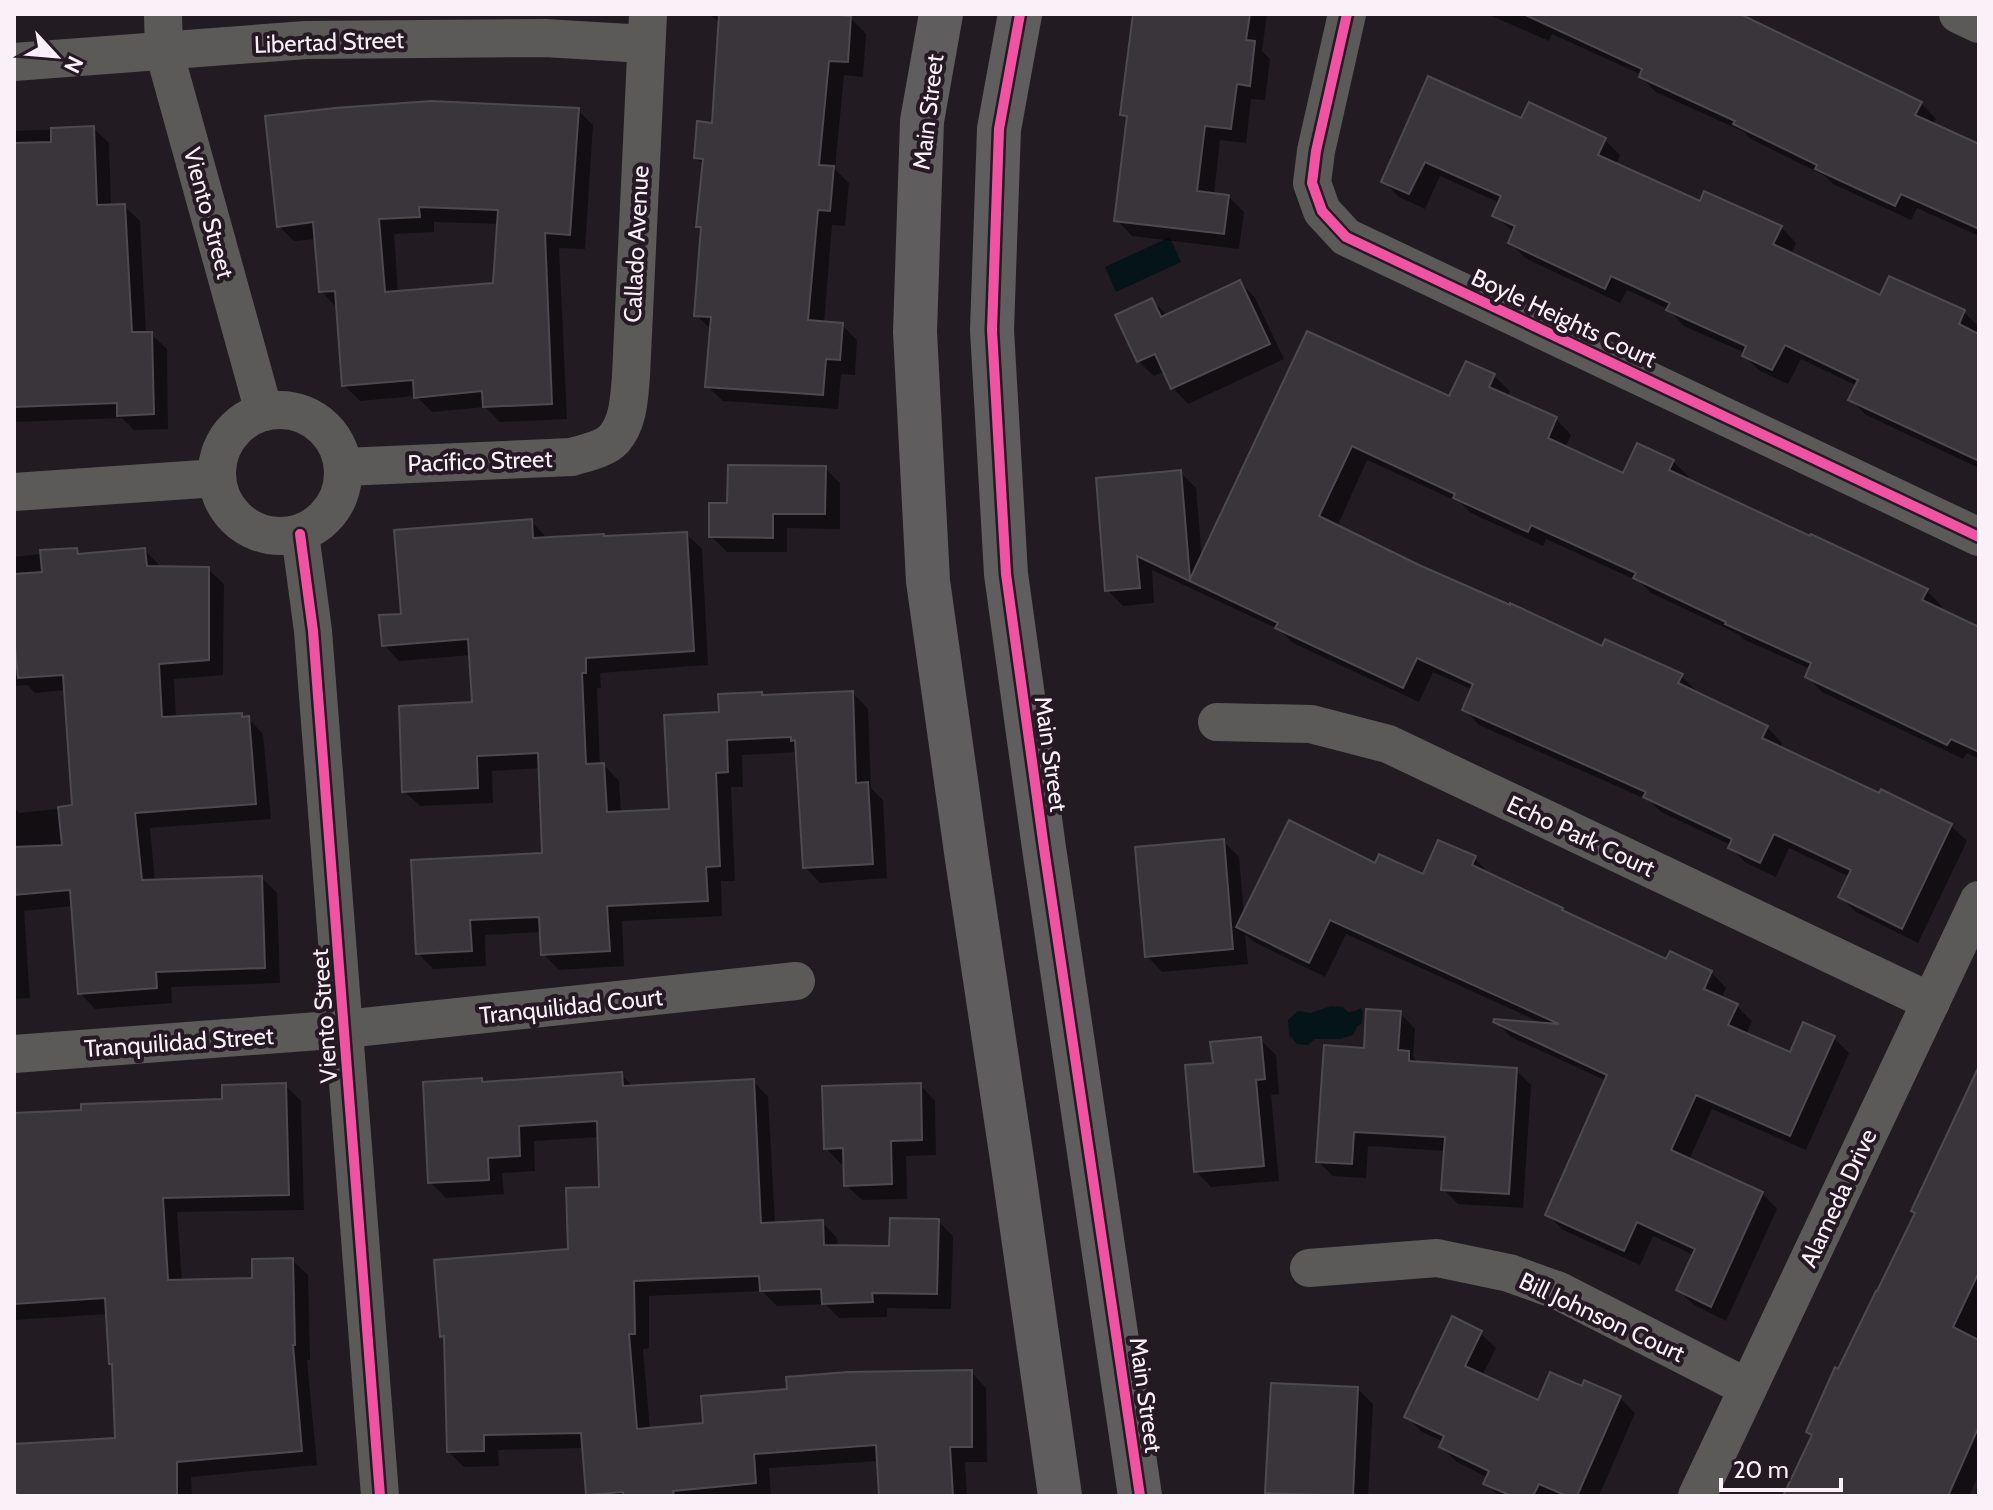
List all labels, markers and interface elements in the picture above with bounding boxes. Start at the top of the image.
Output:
north arrow [16,16,96,96]
street label: Libertad Street [253,25,405,59]
text: N [58,52,89,77]
street label: Main Street [907,52,949,172]
street label: Viento Street [178,144,240,282]
street label: Callado Avenue [617,165,655,323]
street label: Boyle Heights Court [1467,262,1661,374]
street label: Pacífico Street [407,444,553,478]
street label: Main Street [1029,694,1073,814]
street label: Echo Park Court [1502,789,1660,883]
street label: Viento Street [305,948,343,1084]
street label: Tranquilidad Court [478,982,664,1030]
street label: Tranquilidad Street [83,1021,275,1063]
street label: Alameda Drive [1793,1124,1883,1272]
street label: Bill Johnson Court [1515,1266,1689,1368]
street label: Main Street [1124,1335,1168,1455]
scale bar [1721,1442,1841,1492]
text: 20 m [1733,1455,1789,1484]

